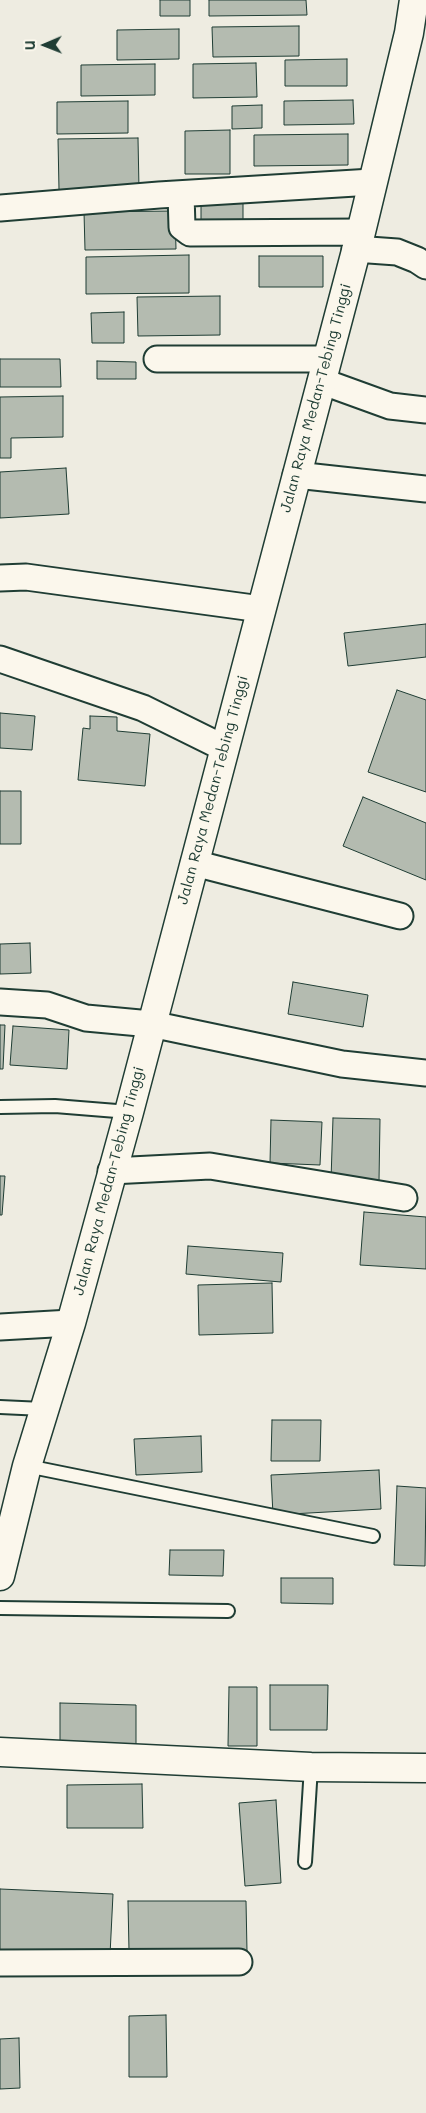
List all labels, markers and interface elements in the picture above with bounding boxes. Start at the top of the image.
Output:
north arrow [20,20,70,70]
text: U [20,40,39,50]
street label: Jalan Raya Medan-Tebing Tinggi [277,282,355,514]
street label: Jalan Raya Medan-Tebing Tinggi [174,674,252,906]
street label: Jalan Raya Medan-Tebing Tinggi [70,1065,148,1297]

